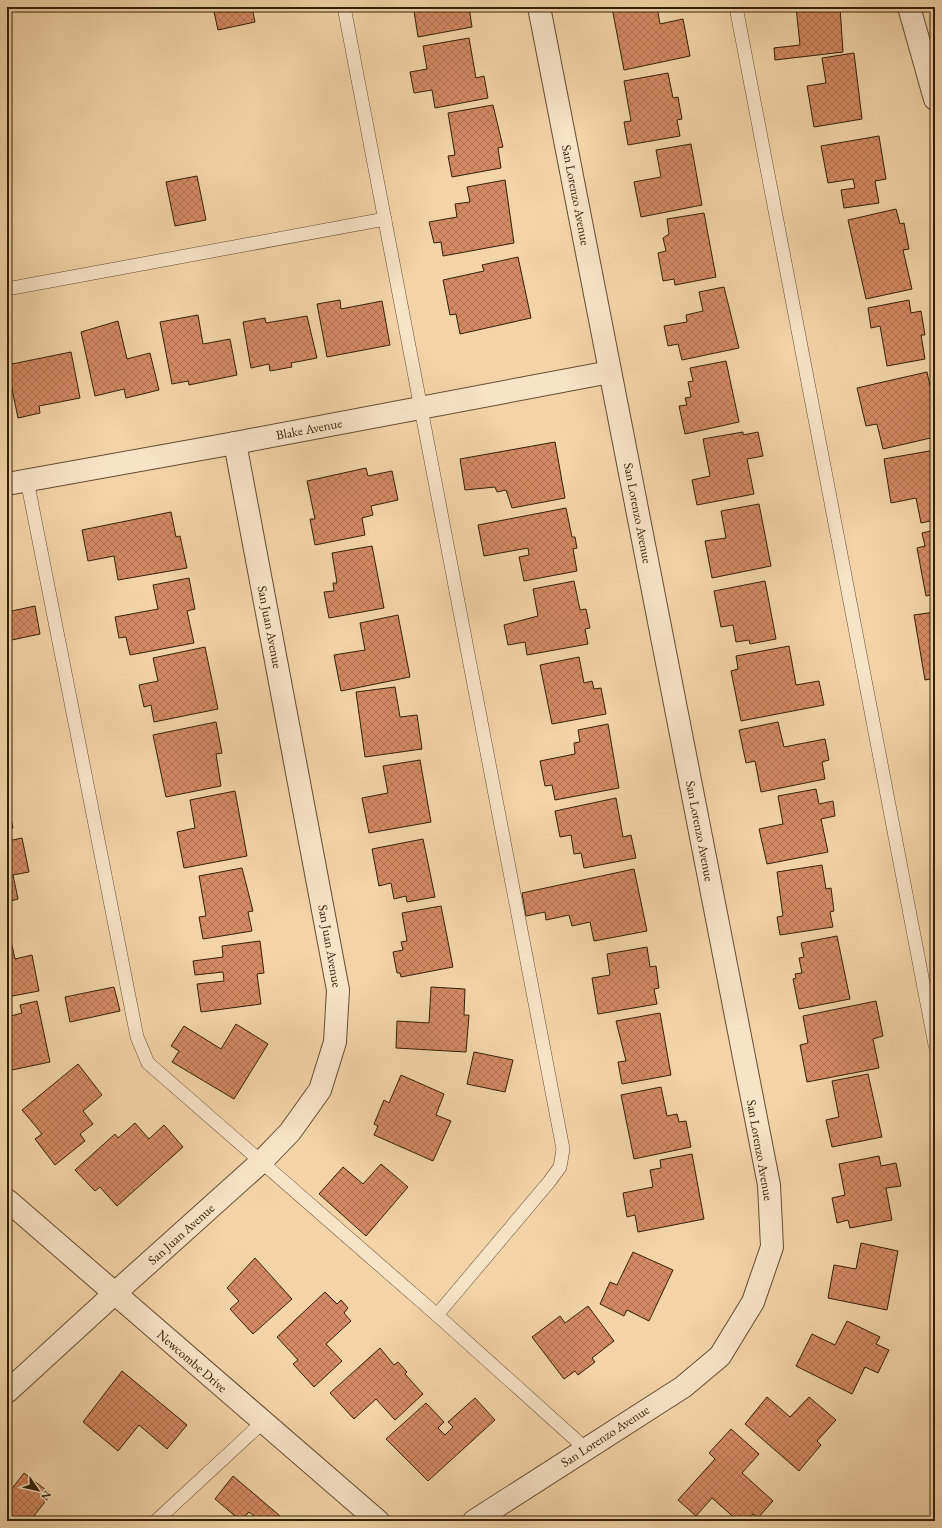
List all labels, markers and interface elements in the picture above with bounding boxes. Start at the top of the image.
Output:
street label: San Lorenzo Avenue [558,143,594,247]
street label: Blake Avenue [274,414,344,444]
street label: San Lorenzo Avenue [620,461,656,565]
street label: San Juan Avenue [254,584,286,670]
street label: San Lorenzo Avenue [682,779,718,883]
street label: San Juan Avenue [314,903,346,989]
street label: San Lorenzo Avenue [743,1098,777,1202]
street label: San Juan Avenue [144,1200,218,1268]
street label: Newcombe Drive [153,1326,231,1396]
street label: San Lorenzo Avenue [557,1401,653,1471]
north arrow [18,1470,58,1510]
text: N [38,1488,55,1503]

